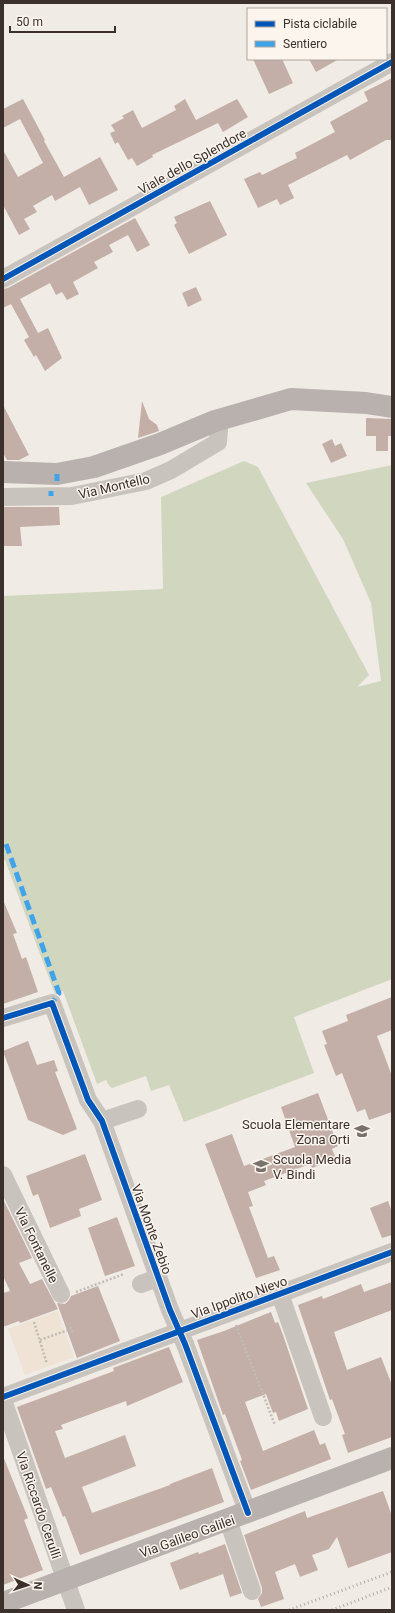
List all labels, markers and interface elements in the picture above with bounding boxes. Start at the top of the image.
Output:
scale bar [10,8,115,34]
legend [247,8,387,60]
text: 50 m [16,15,43,29]
text: Pista ciclabile [283,17,357,31]
text: Sentiero [283,37,327,51]
street label: Viale dello Splendore [136,125,249,197]
street label: Via Montello [77,471,151,502]
place label: Scuola Elementare Zona Orti [242,1117,350,1147]
school or university icon: Scuola Elementare Zona Orti [353,1122,371,1140]
place label: Scuola Media V. Bindi [273,1152,351,1182]
school or university icon: Scuola Media V. Bindi [252,1157,270,1175]
street label: Via Monte Zebio [128,1182,175,1276]
street label: Via Fontanelle [12,1205,61,1285]
street label: Via Ippolito Nievo [189,1273,289,1322]
street label: Via Riccardo Cerulli [13,1450,64,1561]
street label: Via Galileo Galilei [138,1512,237,1561]
north arrow [8,1565,48,1605]
text: N [31,1581,44,1590]

